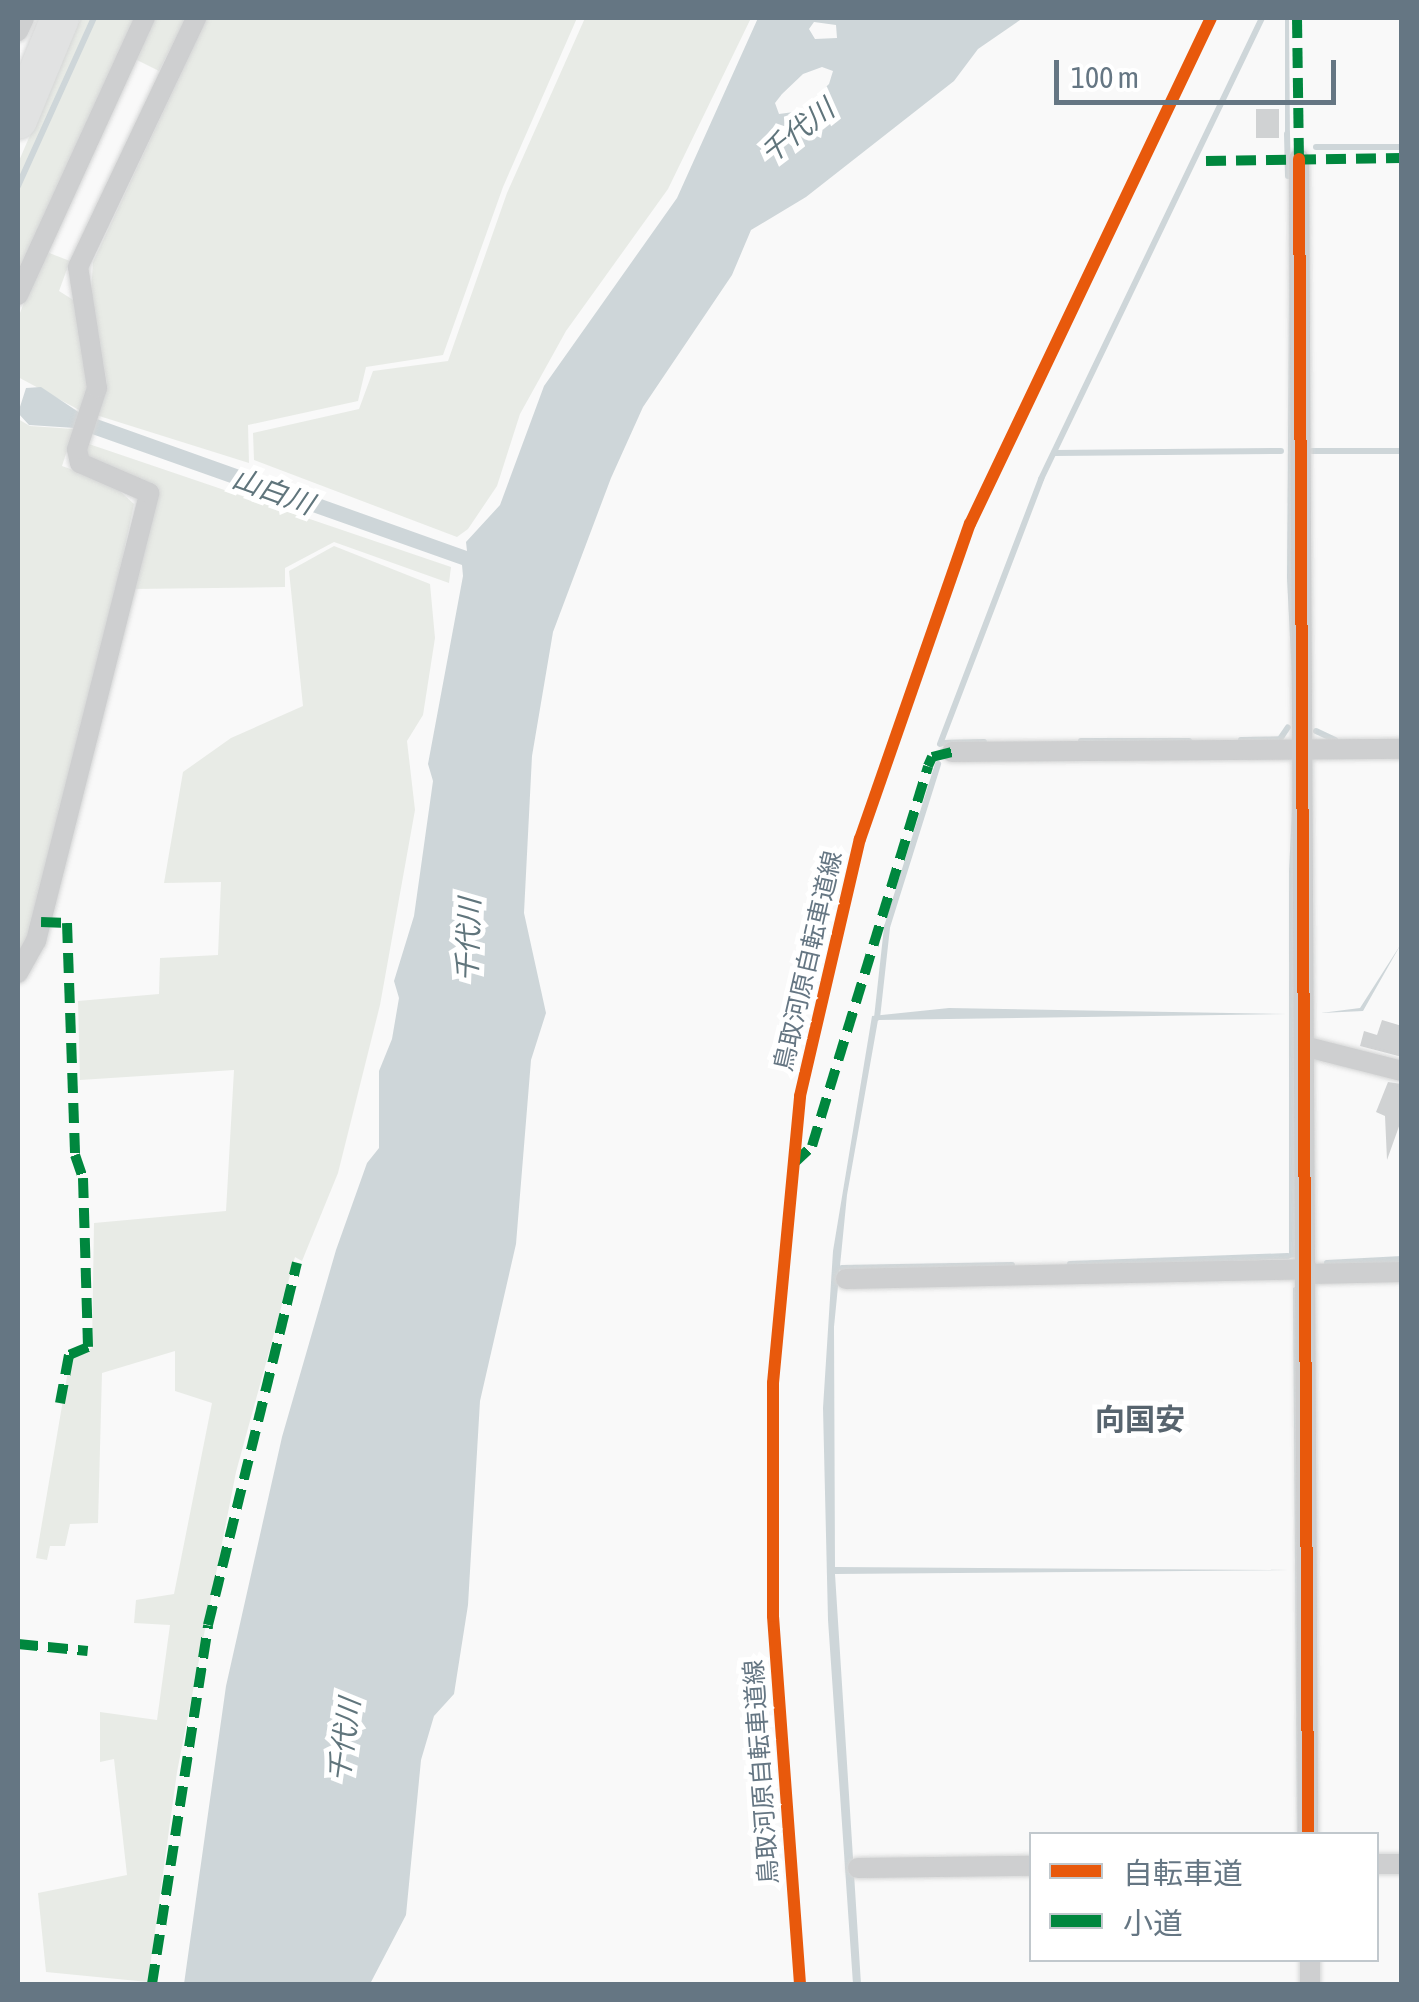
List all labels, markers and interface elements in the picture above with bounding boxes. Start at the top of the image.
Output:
scale bar [1059,40,1342,102]
text: 100 m [1071,60,1139,94]
water label: 千代川 [754,92,840,170]
water label: 山白川 [228,461,318,521]
street label: 鳥取河原自転車道線 [768,848,848,1074]
water label: 千代川 [450,897,486,983]
district label: 向国安 [1095,1401,1185,1437]
street label: 鳥取河原自転車道線 [738,1659,784,1885]
water label: 千代川 [322,1696,366,1784]
legend [1029,1832,1379,1962]
text: 自転車道 [1123,1856,1243,1890]
text: 小道 [1123,1906,1183,1940]

